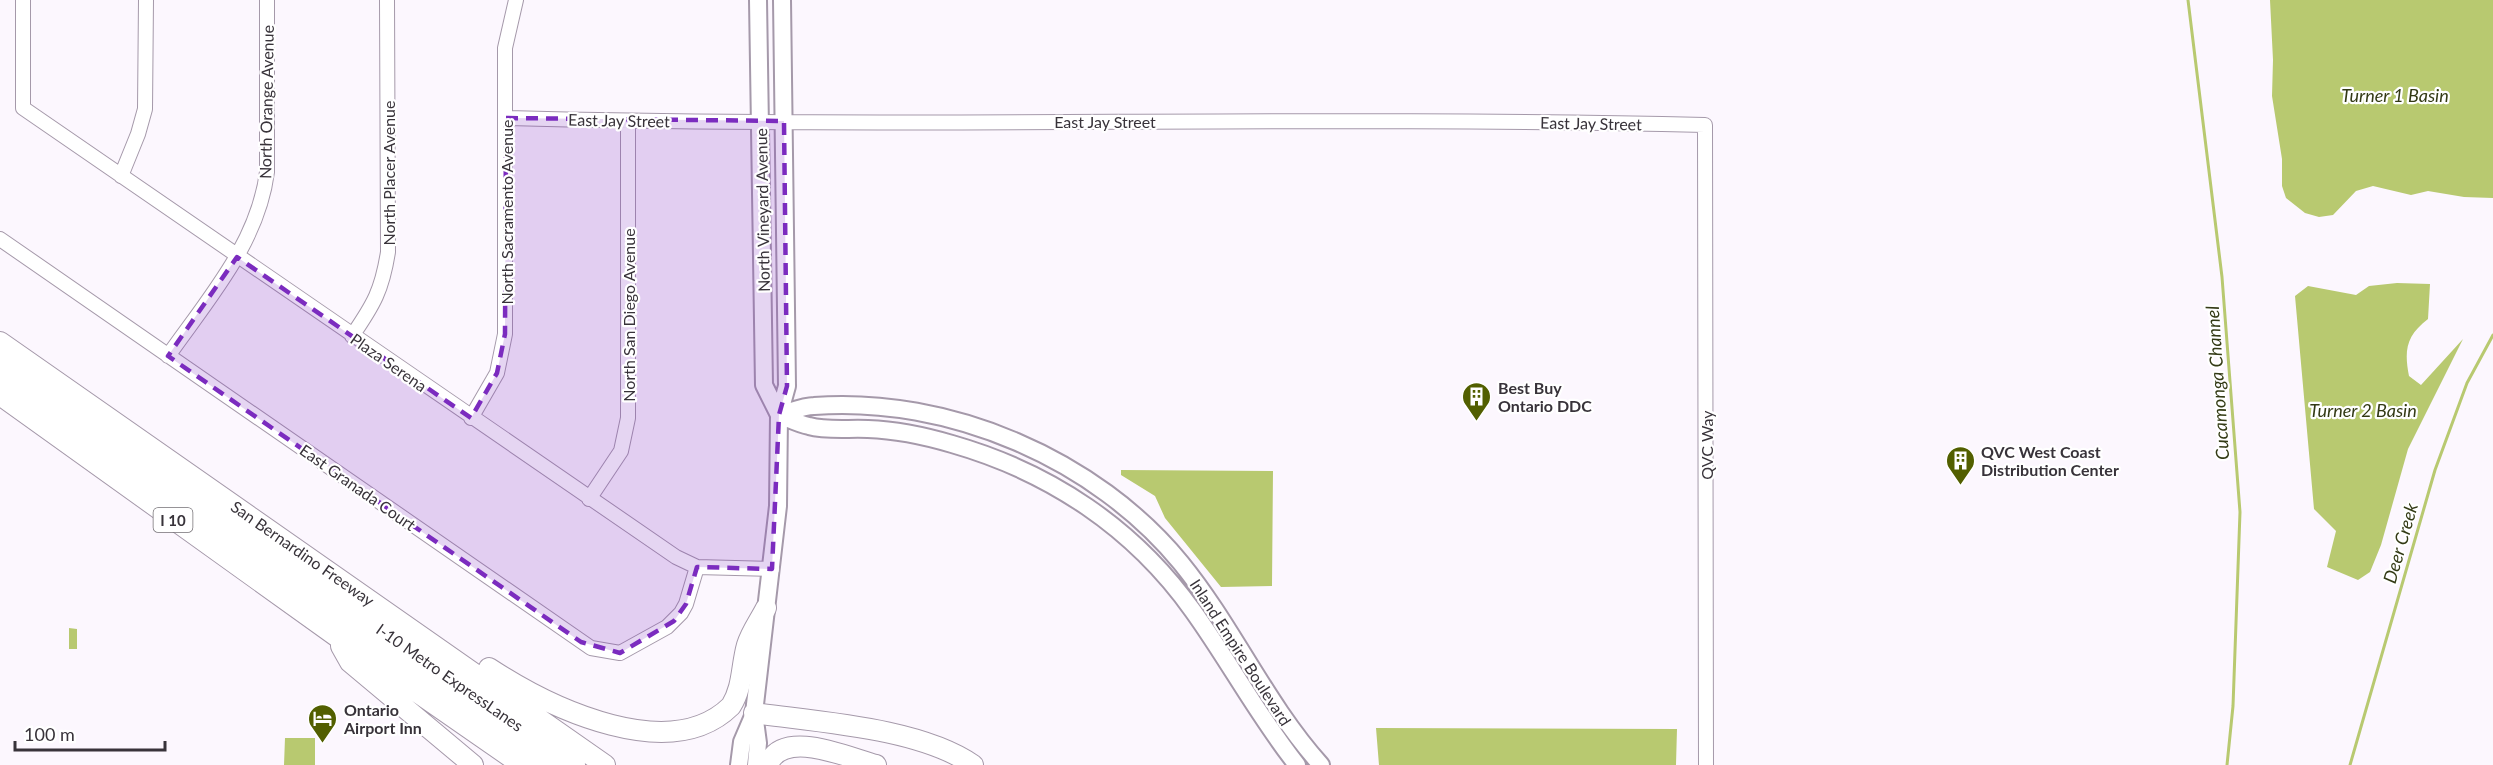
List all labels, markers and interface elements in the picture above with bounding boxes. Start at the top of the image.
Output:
street label: North Orange Avenue [255,25,277,179]
water label: Turner 1 Basin [2341,84,2449,106]
street label: North Placer Avenue [379,101,398,245]
street label: East Jay Street [568,110,670,130]
street label: East Jay Street [1054,112,1156,131]
street label: East Jay Street [1540,113,1642,133]
street label: North Sacramento Avenue [497,119,516,305]
street label: North Vineyard Avenue [751,128,773,292]
street label: North San Diego Avenue [619,228,638,402]
water label: Cucamonga Channel [2201,305,2233,461]
street label: Plaza Serena [347,329,431,395]
place label: Best Buy Ontario DDC [1498,378,1592,415]
building icon: Best Buy Ontario DDC [1461,380,1493,422]
water label: Turner 2 Basin [2309,399,2417,421]
street label: QVC Way [1697,410,1716,480]
street label: East Granada Court [296,440,420,534]
place label: QVC West Coast Distribution Center [1981,442,2119,479]
building icon: QVC West Coast Distribution Center [1944,444,1976,486]
street label: San Bernardino Freeway [228,496,379,610]
water label: Deer Creek [2378,500,2422,586]
road number: I 10 [154,508,192,532]
street label: Inland Empire Boulevard [1187,575,1295,729]
street label: I-10 Metro ExpressLanes [373,619,527,735]
place label: Ontario Airport Inn [343,700,422,737]
hotel icon: Ontario Airport Inn [307,702,339,744]
scale bar [15,714,165,752]
text: 100 m [24,723,75,745]

